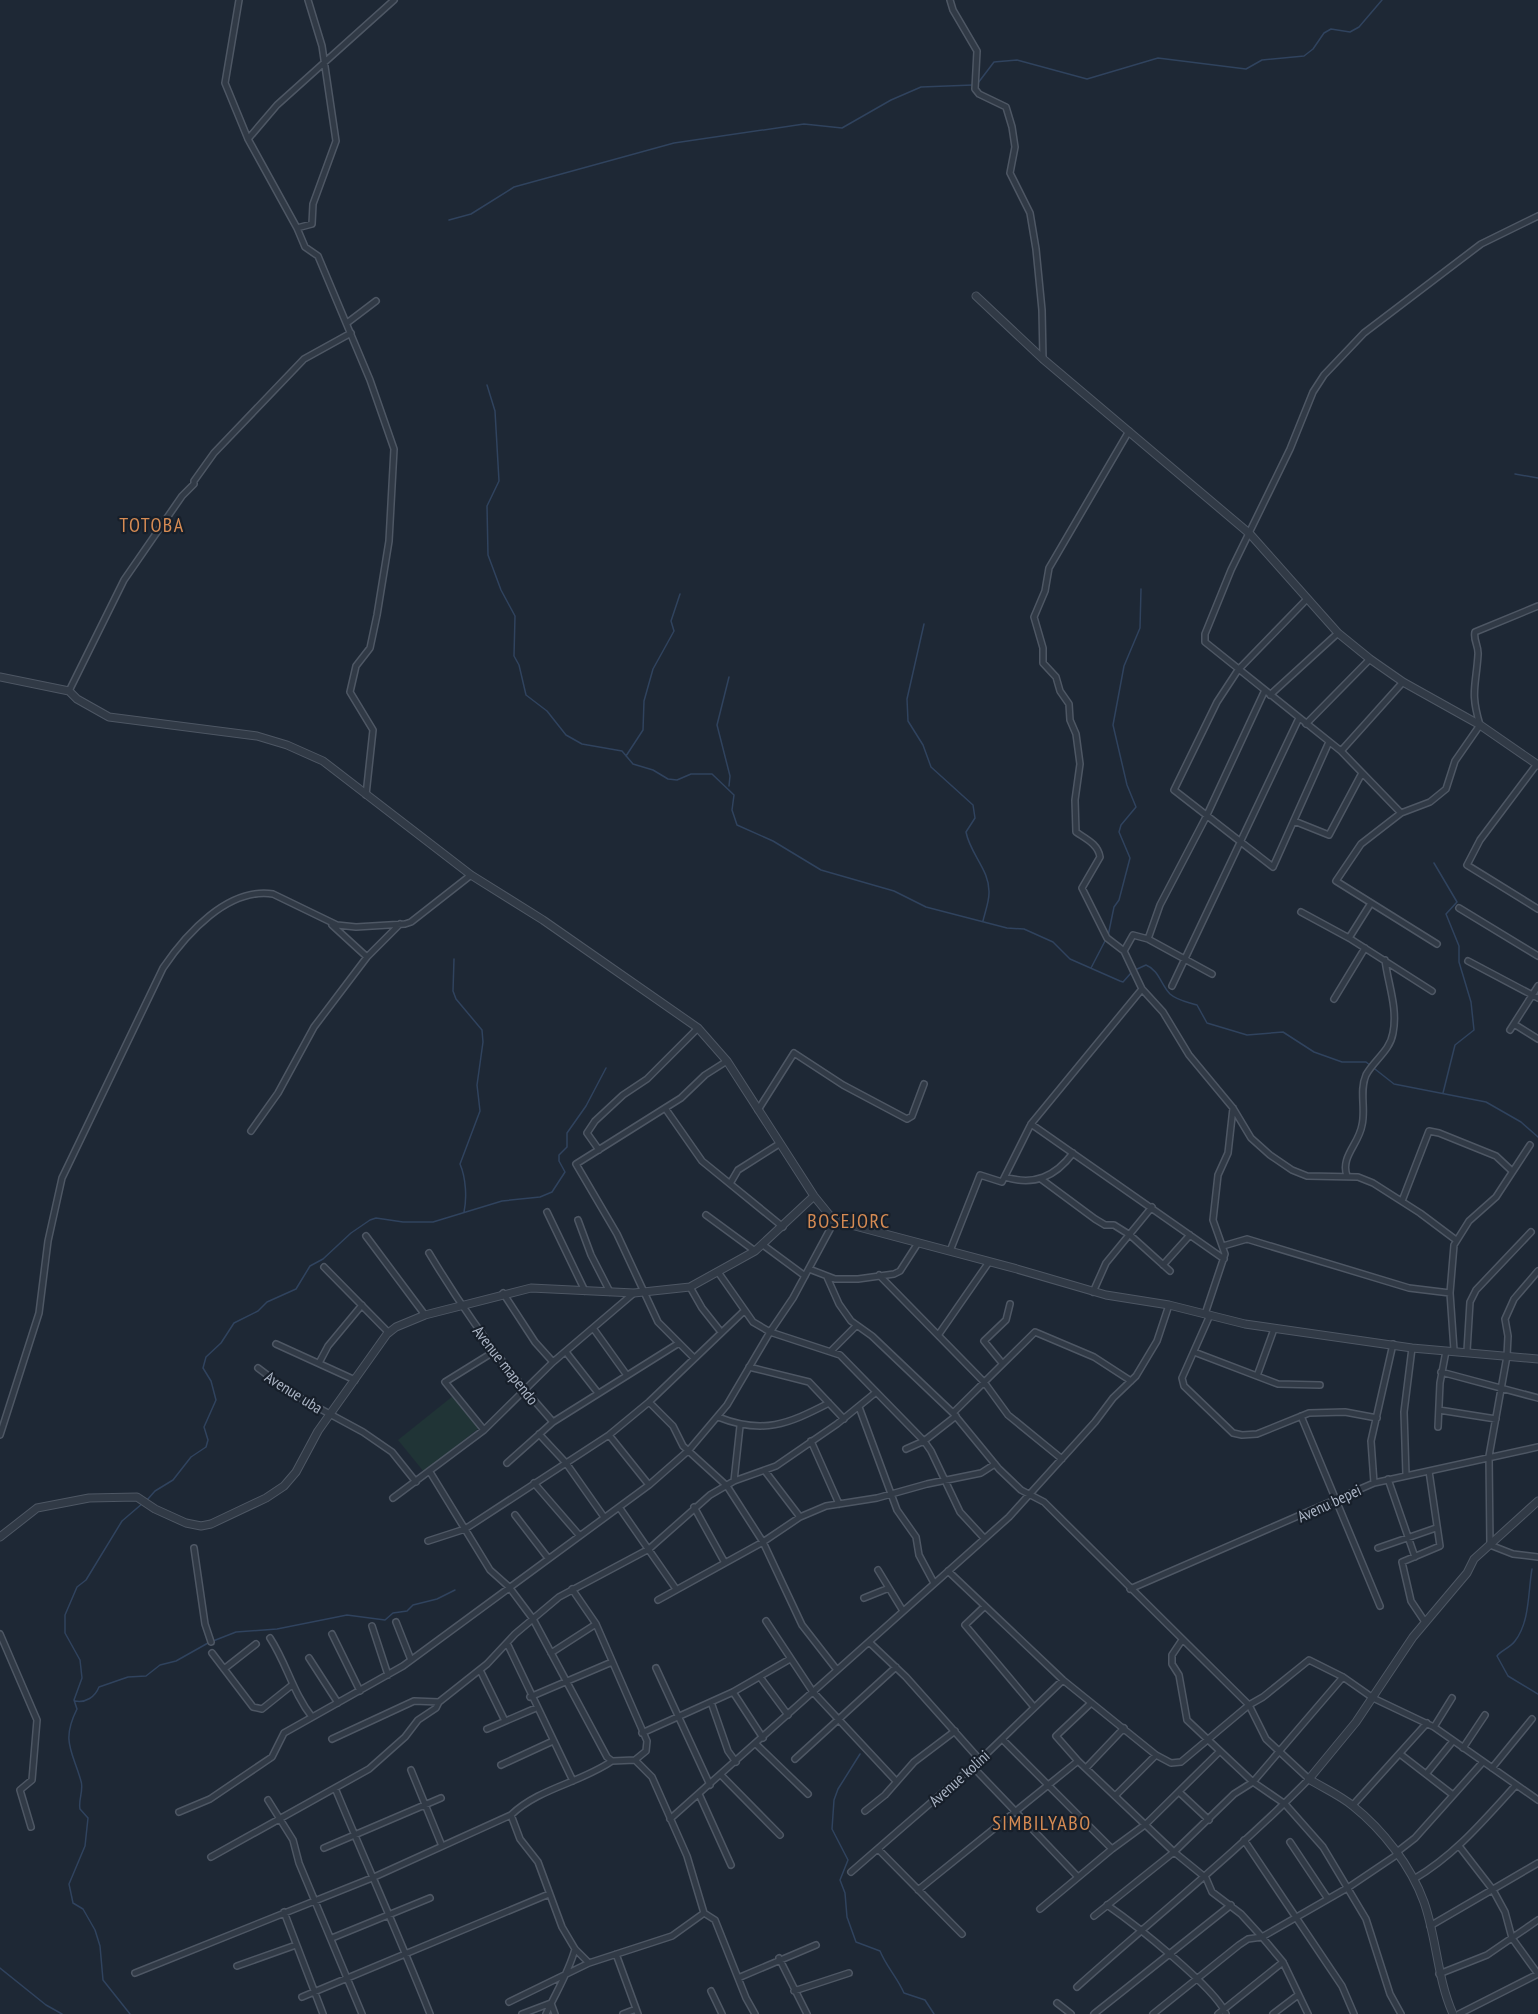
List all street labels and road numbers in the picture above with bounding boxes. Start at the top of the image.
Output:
street label: Avenue mapendo [469,1321,543,1409]
street label: Avenue uba [261,1367,327,1417]
street label: Avenu bepei [1294,1480,1364,1526]
street label: Avenue kolini [925,1746,993,1810]

